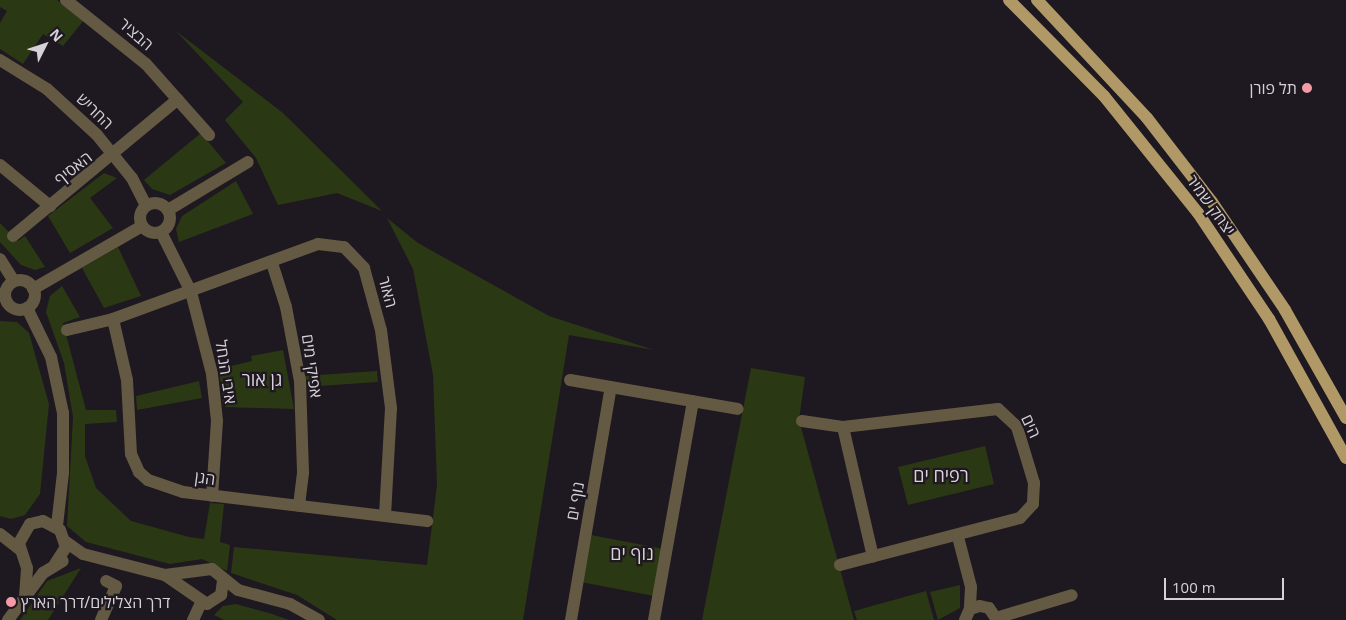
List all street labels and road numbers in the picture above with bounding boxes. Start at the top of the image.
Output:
street label: הבציר [115,14,157,54]
street label: החריש [73,89,117,133]
street label: האסיף [50,147,96,189]
street label: יצחק שמיר [1183,171,1239,239]
street label: האור [375,274,401,310]
street label: אפיקי מים [298,333,326,399]
street label: איבי הנחל [211,339,241,405]
street label: הים [1017,411,1045,441]
street label: הגן [194,467,216,489]
street label: נוף ים [562,480,588,522]

